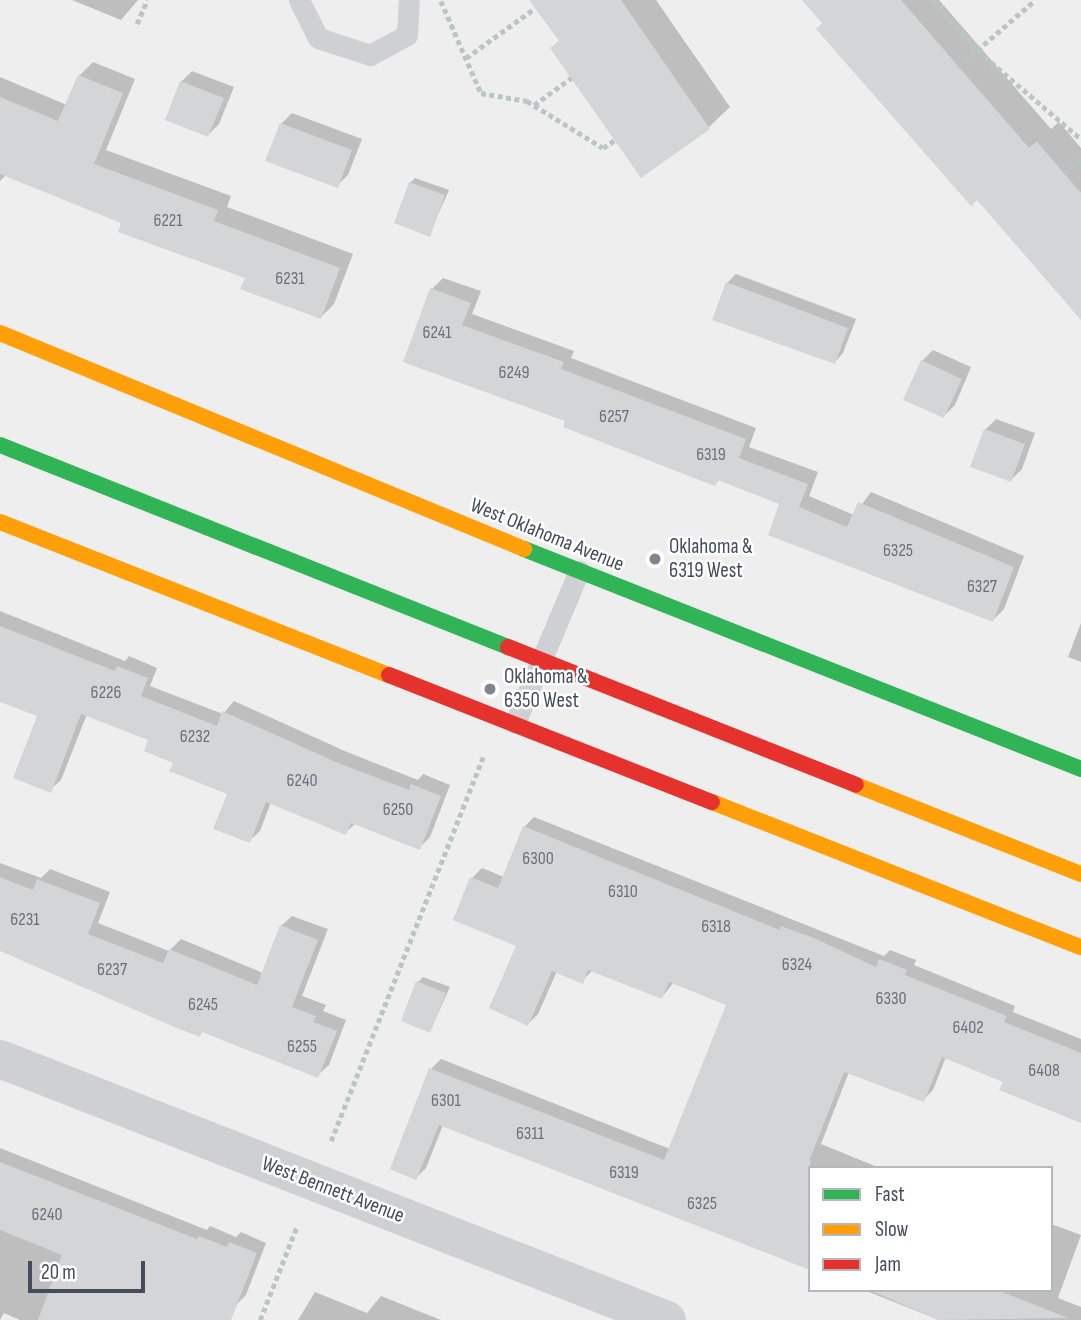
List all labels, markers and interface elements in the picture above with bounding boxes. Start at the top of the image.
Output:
house number: 6221 [153,210,183,232]
house number: 6231 [275,268,305,290]
house number: 6241 [422,322,452,344]
house number: 6249 [499,362,529,384]
house number: 6257 [599,406,629,428]
house number: 6319 [696,444,726,466]
street label: West Oklahoma Avenue [467,493,627,577]
place label: Oklahoma & 6319 West [669,534,753,584]
house number: 6325 [883,540,913,562]
marker: Oklahoma & 6319 West [647,551,663,567]
house number: 6327 [967,576,997,598]
place label: Oklahoma & 6350 West [504,664,588,714]
marker: Oklahoma & 6350 West [482,681,498,697]
house number: 6226 [91,682,121,704]
house number: 6232 [180,726,210,748]
house number: 6240 [287,770,317,792]
house number: 6250 [383,799,413,821]
house number: 6300 [522,848,554,870]
house number: 6310 [608,881,638,903]
house number: 6231 [10,909,40,931]
house number: 6318 [701,916,731,938]
house number: 6324 [782,954,812,976]
house number: 6237 [97,959,127,981]
house number: 6330 [875,988,907,1010]
house number: 6245 [188,994,218,1016]
house number: 6402 [952,1017,984,1039]
house number: 6255 [287,1036,317,1058]
house number: 6408 [1028,1060,1060,1082]
house number: 6301 [431,1090,461,1112]
house number: 6311 [516,1123,544,1145]
street label: West Bennett Avenue [258,1151,408,1229]
house number: 6319 [609,1162,639,1184]
legend [808,1166,1053,1292]
text: Fast [875,1182,905,1207]
house number: 6325 [687,1193,717,1215]
house number: 6240 [32,1204,62,1226]
text: Slow [875,1217,908,1242]
scale bar [32,1246,149,1290]
text: Jam [875,1252,901,1277]
text: 20 m [41,1260,76,1285]

